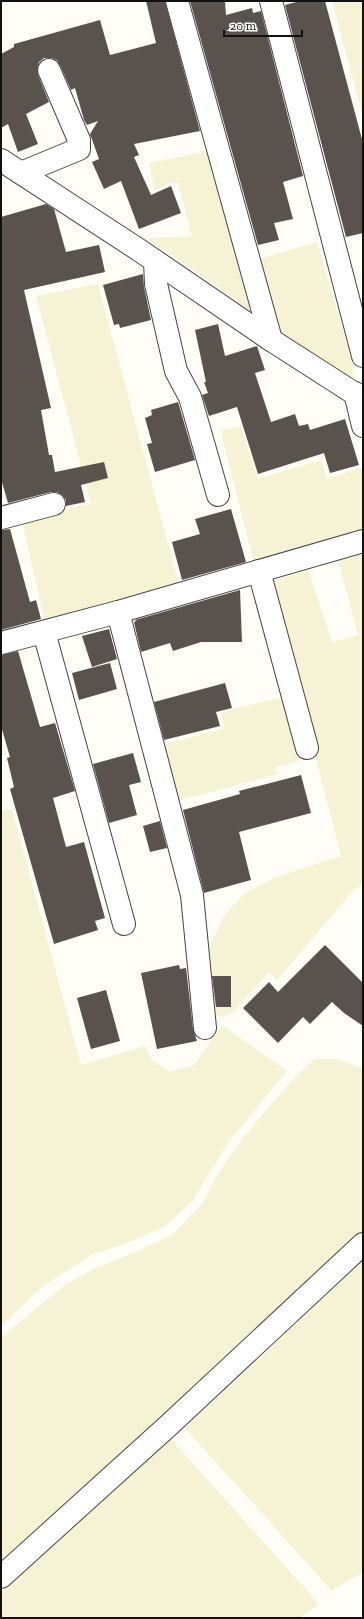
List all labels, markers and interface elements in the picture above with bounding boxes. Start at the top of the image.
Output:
scale bar [224,12,302,38]
text: 20 m [230,19,257,33]

